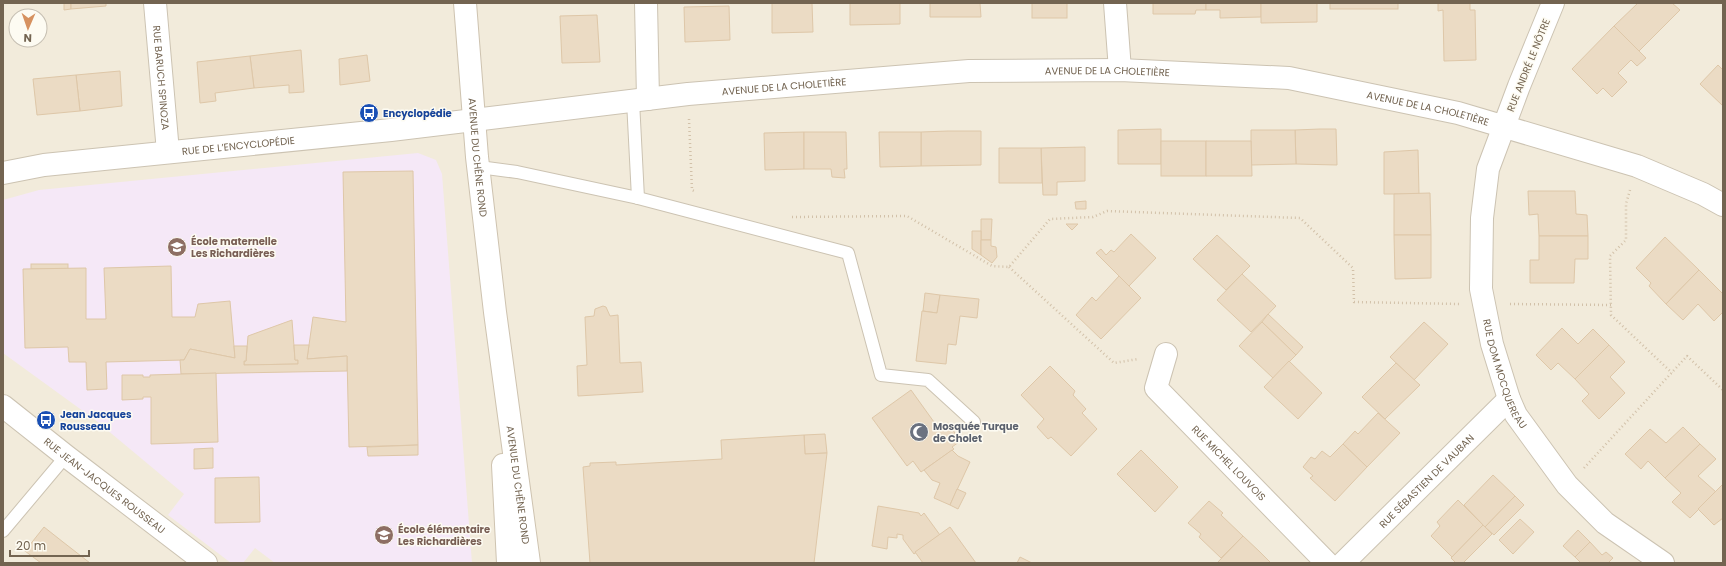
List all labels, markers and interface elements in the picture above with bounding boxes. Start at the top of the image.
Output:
north arrow [8,8,48,48]
street label: RUE ANDRÉ LE NÔTRE [1503,16,1554,114]
street label: RUE BARUCH SPINOZA [149,25,173,131]
text: N [23,30,32,46]
street label: AVENUE DE LA CHOLETIÈRE [1045,63,1170,80]
street label: AVENUE DE LA CHOLETIÈRE [721,74,847,99]
street label: AVENUE DE LA CHOLETIÈRE [1365,87,1491,130]
street label: AVENUE DU CHÊNE ROND [464,97,491,218]
bus stop icon: Encyclopédie [358,102,380,124]
place label: Encyclopédie [383,106,452,121]
street label: RUE DE L’ENCYCLOPÉDIE [181,133,295,159]
place label: École maternelle Les Richardières [191,234,277,261]
school or university icon: École maternelle Les Richardières [166,236,188,258]
street label: RUE DOM MOCQUEREAU [1479,318,1531,432]
place label: Jean Jacques Rousseau [60,407,132,434]
bus stop icon: Jean Jacques Rousseau [35,409,57,431]
place label: Mosquée Turque de Cholet [933,419,1019,446]
mosque icon: Mosquée Turque de Cholet [908,421,930,443]
street label: RUE MICHEL LOUVOIS [1188,422,1269,504]
street label: AVENUE DU CHÊNE ROND [502,425,533,545]
street label: RUE SÉBASTIEN DE VAUBAN [1376,431,1477,532]
street label: RUE JEAN-JACQUES ROUSSEAU [40,434,168,537]
place label: École élémentaire Les Richardières [398,522,490,549]
school or university icon: École élémentaire Les Richardières [373,524,395,546]
scale bar [10,532,89,558]
text: 20 m [16,537,46,554]

